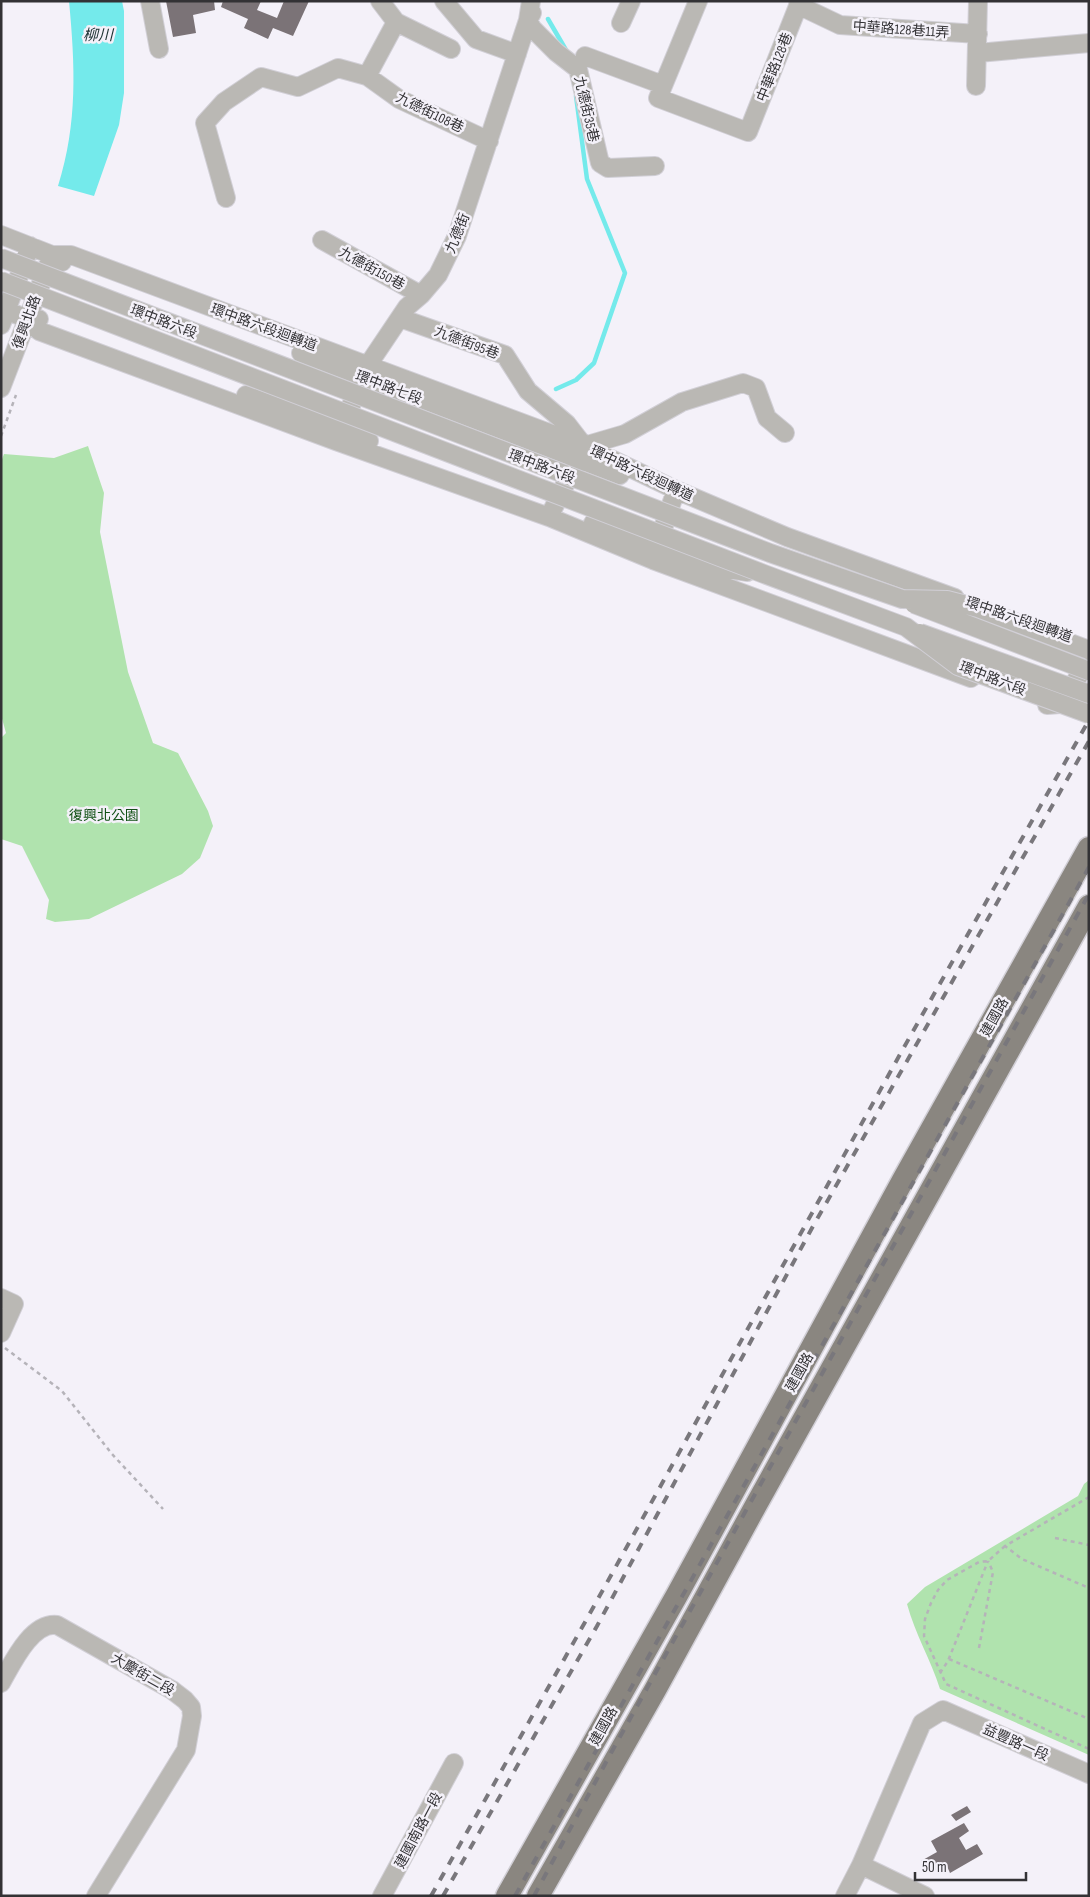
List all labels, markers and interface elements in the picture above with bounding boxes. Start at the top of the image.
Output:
street label: 中華路128巷11弄 [852,18,950,41]
water label: 柳川 [83,26,115,45]
street label: 中華路128巷 [753,30,796,104]
street label: 九德街35巷 [571,74,602,144]
street label: 九德街108巷 [393,89,466,136]
street label: 九德街 [442,211,473,256]
street label: 九德街150巷 [336,243,408,294]
street label: 復興北路 [9,293,44,351]
street label: 環中路六段迴轉道 [208,300,319,355]
street label: 環中路六段 [128,301,200,342]
street label: 九德街95巷 [432,322,502,363]
street label: 環中路七段 [353,367,425,408]
street label: 環中路六段迴轉道 [587,442,696,505]
street label: 環中路六段 [506,446,578,487]
street label: 環中路六段迴轉道 [963,593,1075,646]
street label: 環中路六段 [957,658,1029,699]
park label: 復興北公園 [69,807,139,824]
street label: 建國路 [977,995,1012,1040]
street label: 建國路 [782,1350,817,1395]
street label: 大慶街二段 [108,1650,177,1699]
street label: 建國路 [586,1704,621,1749]
street label: 益豐路一段 [980,1720,1051,1764]
street label: 建國南路一段 [391,1789,446,1871]
scale bar [915,1850,1026,1882]
text: 50 m [922,1858,947,1877]

